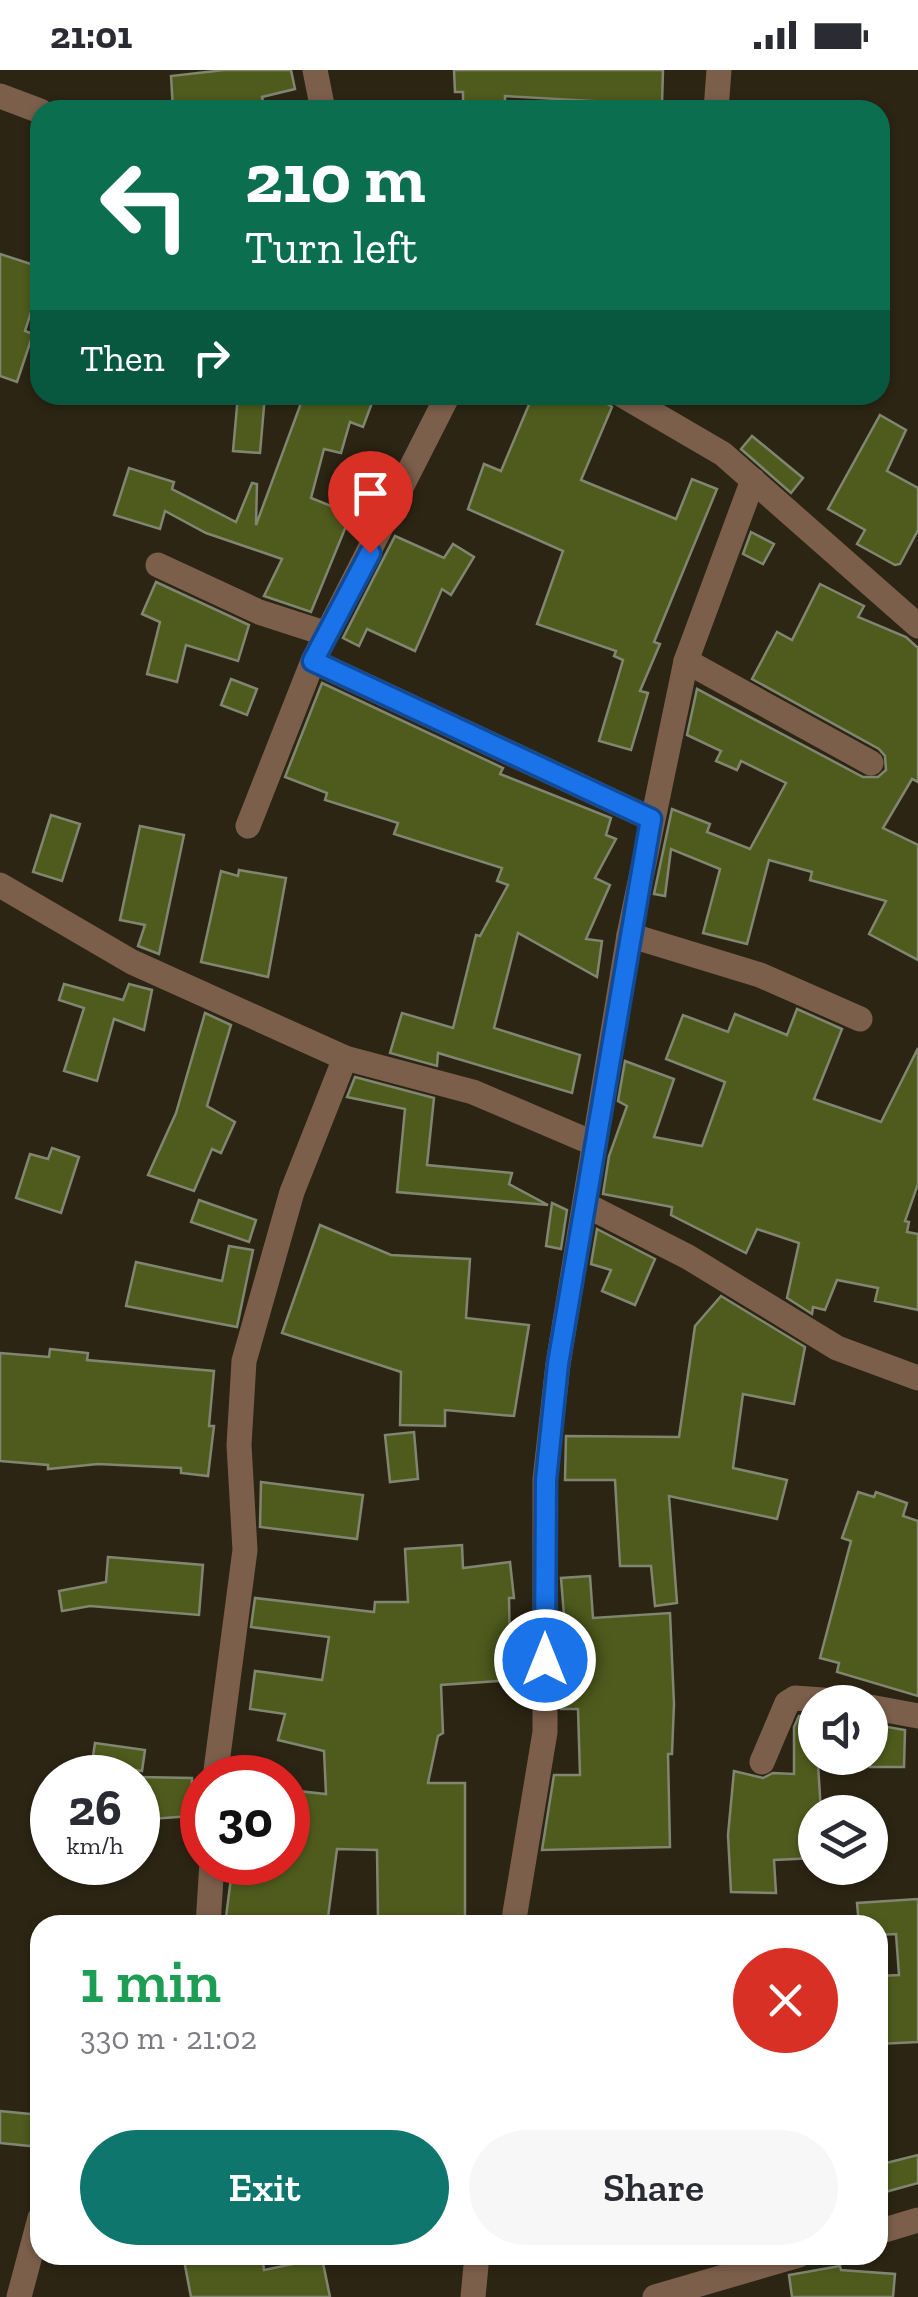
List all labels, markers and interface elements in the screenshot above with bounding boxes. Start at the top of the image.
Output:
text: 21:01 [50,12,132,58]
text: 210 m [245,136,426,220]
icon: left [80,140,210,270]
text: Turn left [245,221,417,275]
icon: right [184,330,239,385]
text: Then [80,335,164,381]
pin [328,451,413,554]
icon: arrive [343,466,398,521]
position arrow [493,1608,597,1712]
map controls [798,1685,888,1885]
button: sound [798,1685,888,1775]
speed limit sign: 30 [180,1755,310,1885]
text: 26 [68,1778,122,1838]
button: layers [798,1795,888,1885]
text: km/h [66,1830,124,1860]
text: 1 min [80,1945,221,2017]
button: close [733,1948,838,2053]
text: 330 m · 21:02 [80,2019,257,2057]
button: Exit [80,2130,449,2245]
button: Share [469,2130,838,2245]

